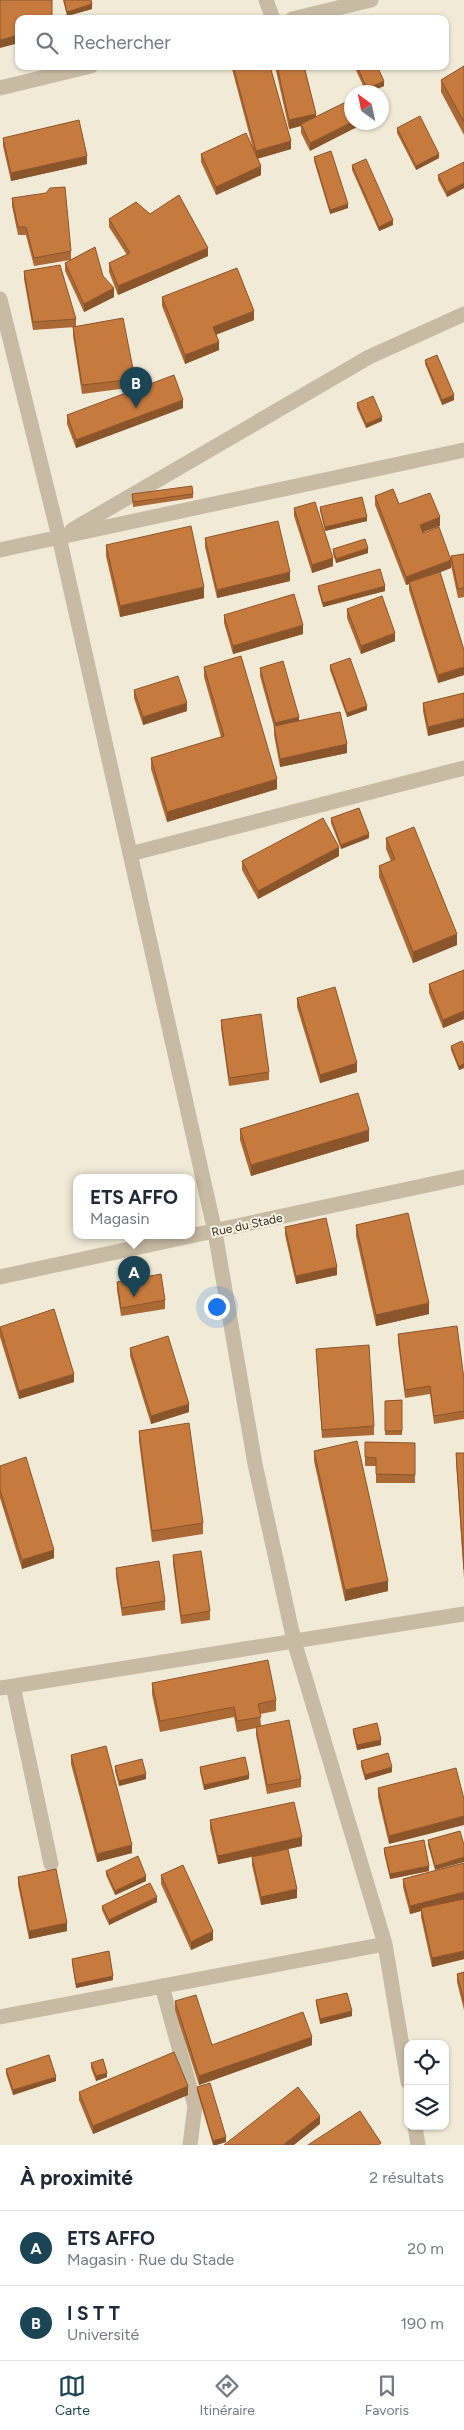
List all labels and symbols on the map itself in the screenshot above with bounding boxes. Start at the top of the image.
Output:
north arrow [344,85,389,130]
pin: B [120,367,152,408]
street label: Rue du Stade [210,1211,284,1239]
pin: A [118,1256,150,1297]
your location [204,1294,230,1320]

